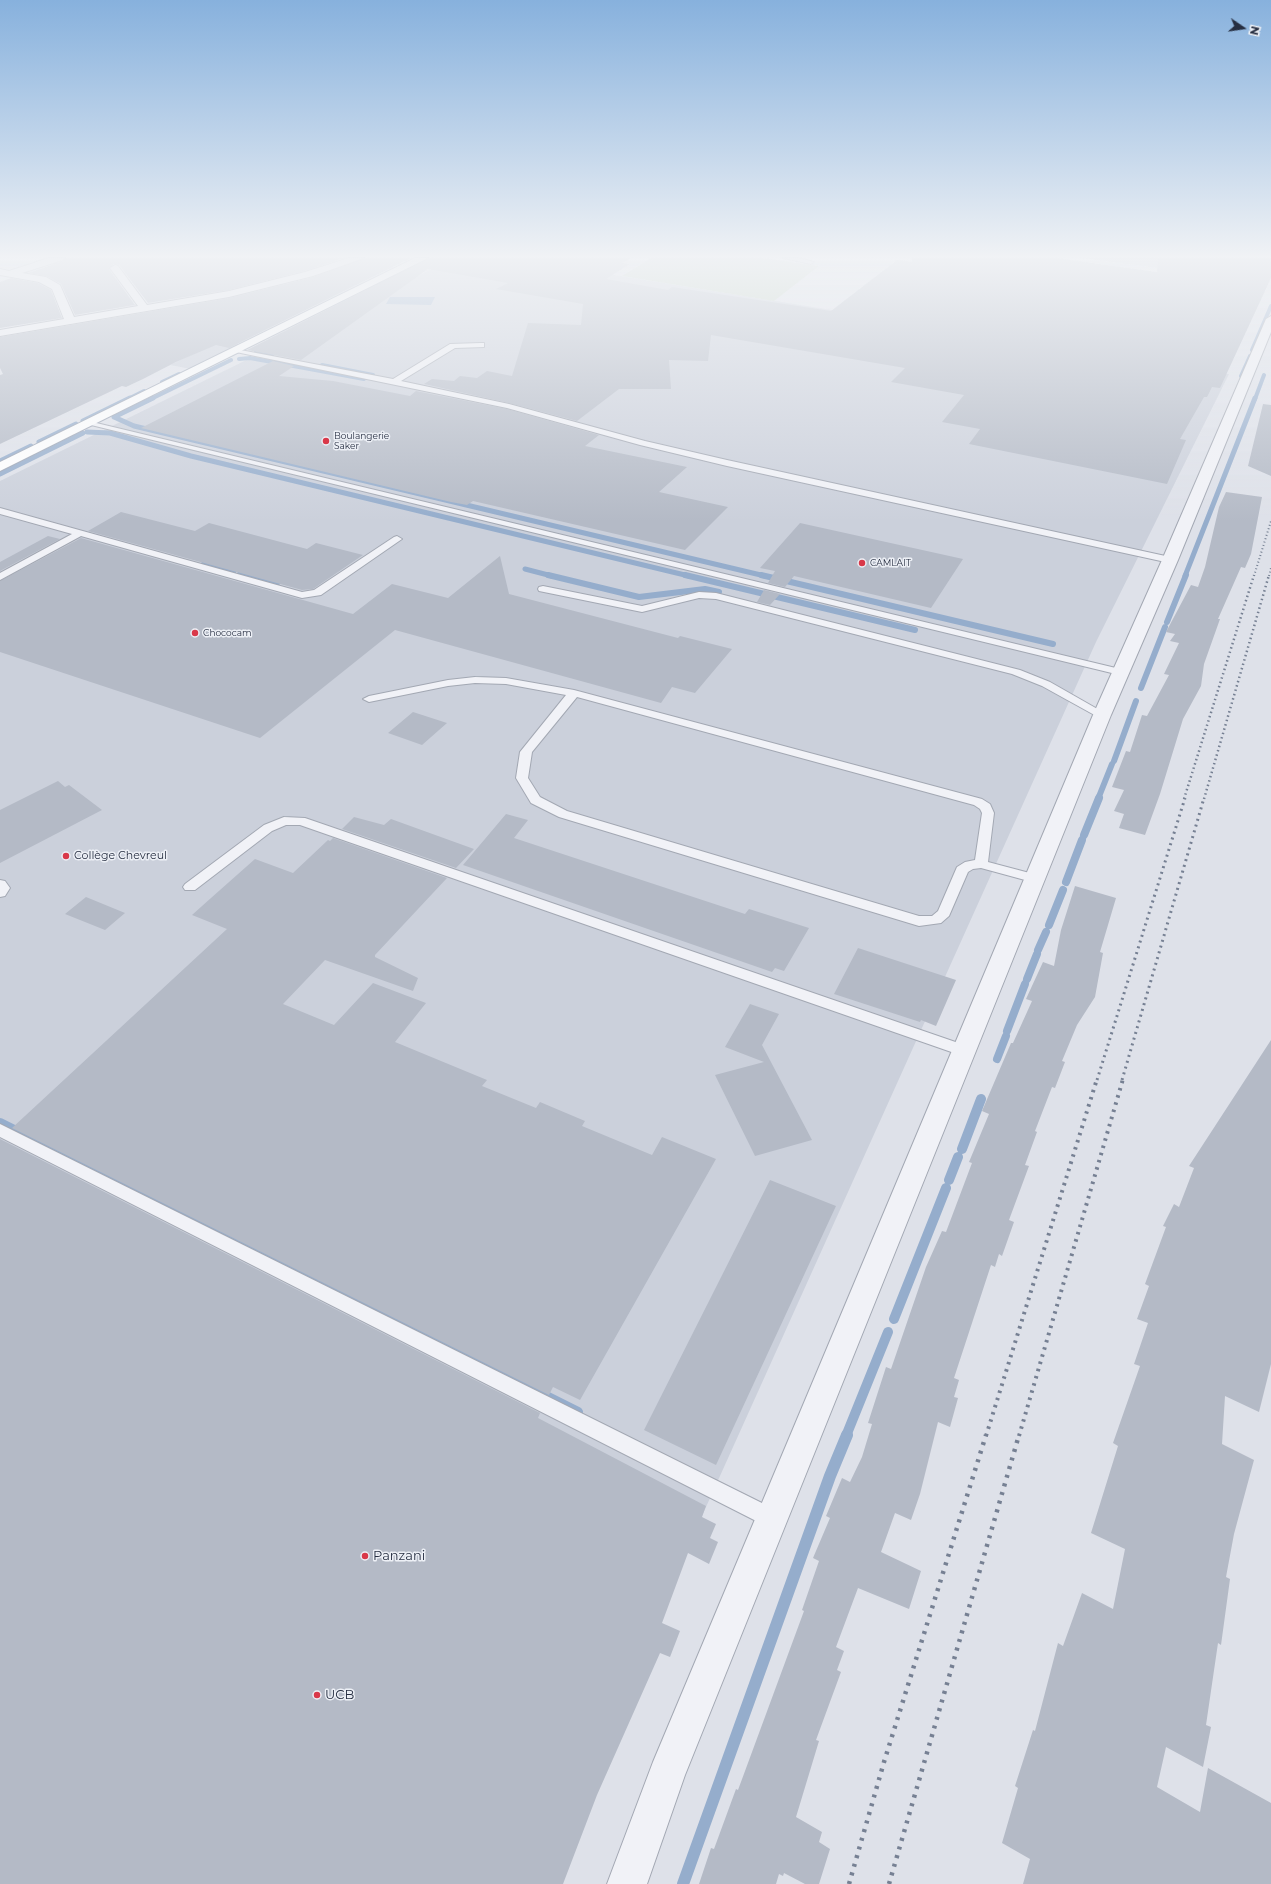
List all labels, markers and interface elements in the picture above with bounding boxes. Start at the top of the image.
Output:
north arrow [1223,8,1263,48]
text: N [1247,25,1263,37]
place label: Boulangerie Saker [334,431,389,452]
marker: Boulangerie Saker [321,436,331,446]
marker: CAMLAIT [857,558,867,568]
place label: CAMLAIT [870,558,911,568]
marker: Chococam [190,628,200,638]
place label: Chococam [203,628,252,638]
place label: Collège Chevreul [74,849,167,863]
marker: Collège Chevreul [61,851,71,861]
place label: Panzani [373,1548,425,1564]
marker: Panzani [360,1551,370,1561]
place label: UCB [325,1687,354,1703]
marker: UCB [312,1690,322,1700]

